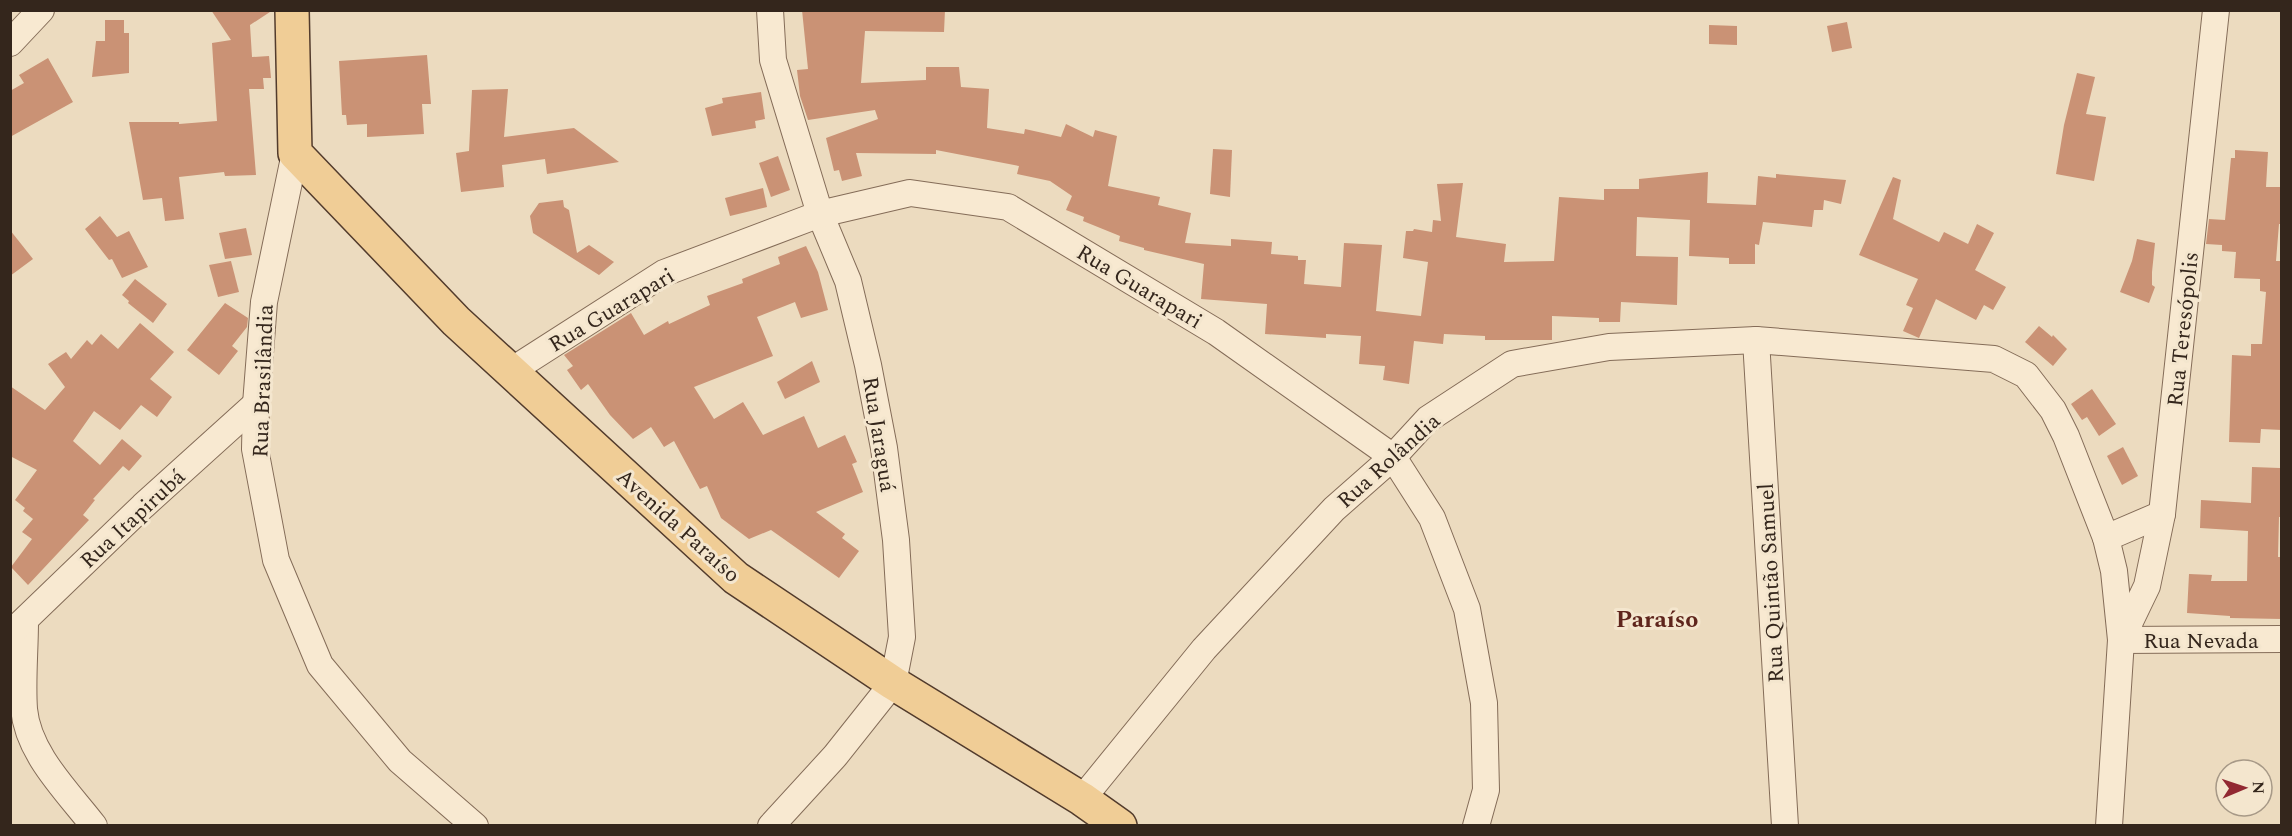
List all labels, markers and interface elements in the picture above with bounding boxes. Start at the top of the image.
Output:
street label: Rua Guarapari [1070,237,1209,338]
street label: Rua Teresópolis [2159,250,2208,408]
street label: Rua Guarapari [542,260,681,361]
street label: Rua Brasilândia [244,303,283,458]
street label: Rua Jaraguá [853,374,904,495]
street label: Rua Rolândia [1330,405,1448,517]
street label: Rua Itapirubá [73,461,193,577]
street label: Avenida Paraíso [609,461,747,591]
street label: Rua Quintão Samuel [1750,482,1793,684]
district label: Paraíso [1616,602,1698,638]
street label: Rua Nevada [2143,625,2259,658]
north arrow [2214,758,2274,818]
text: N [2246,781,2270,794]

